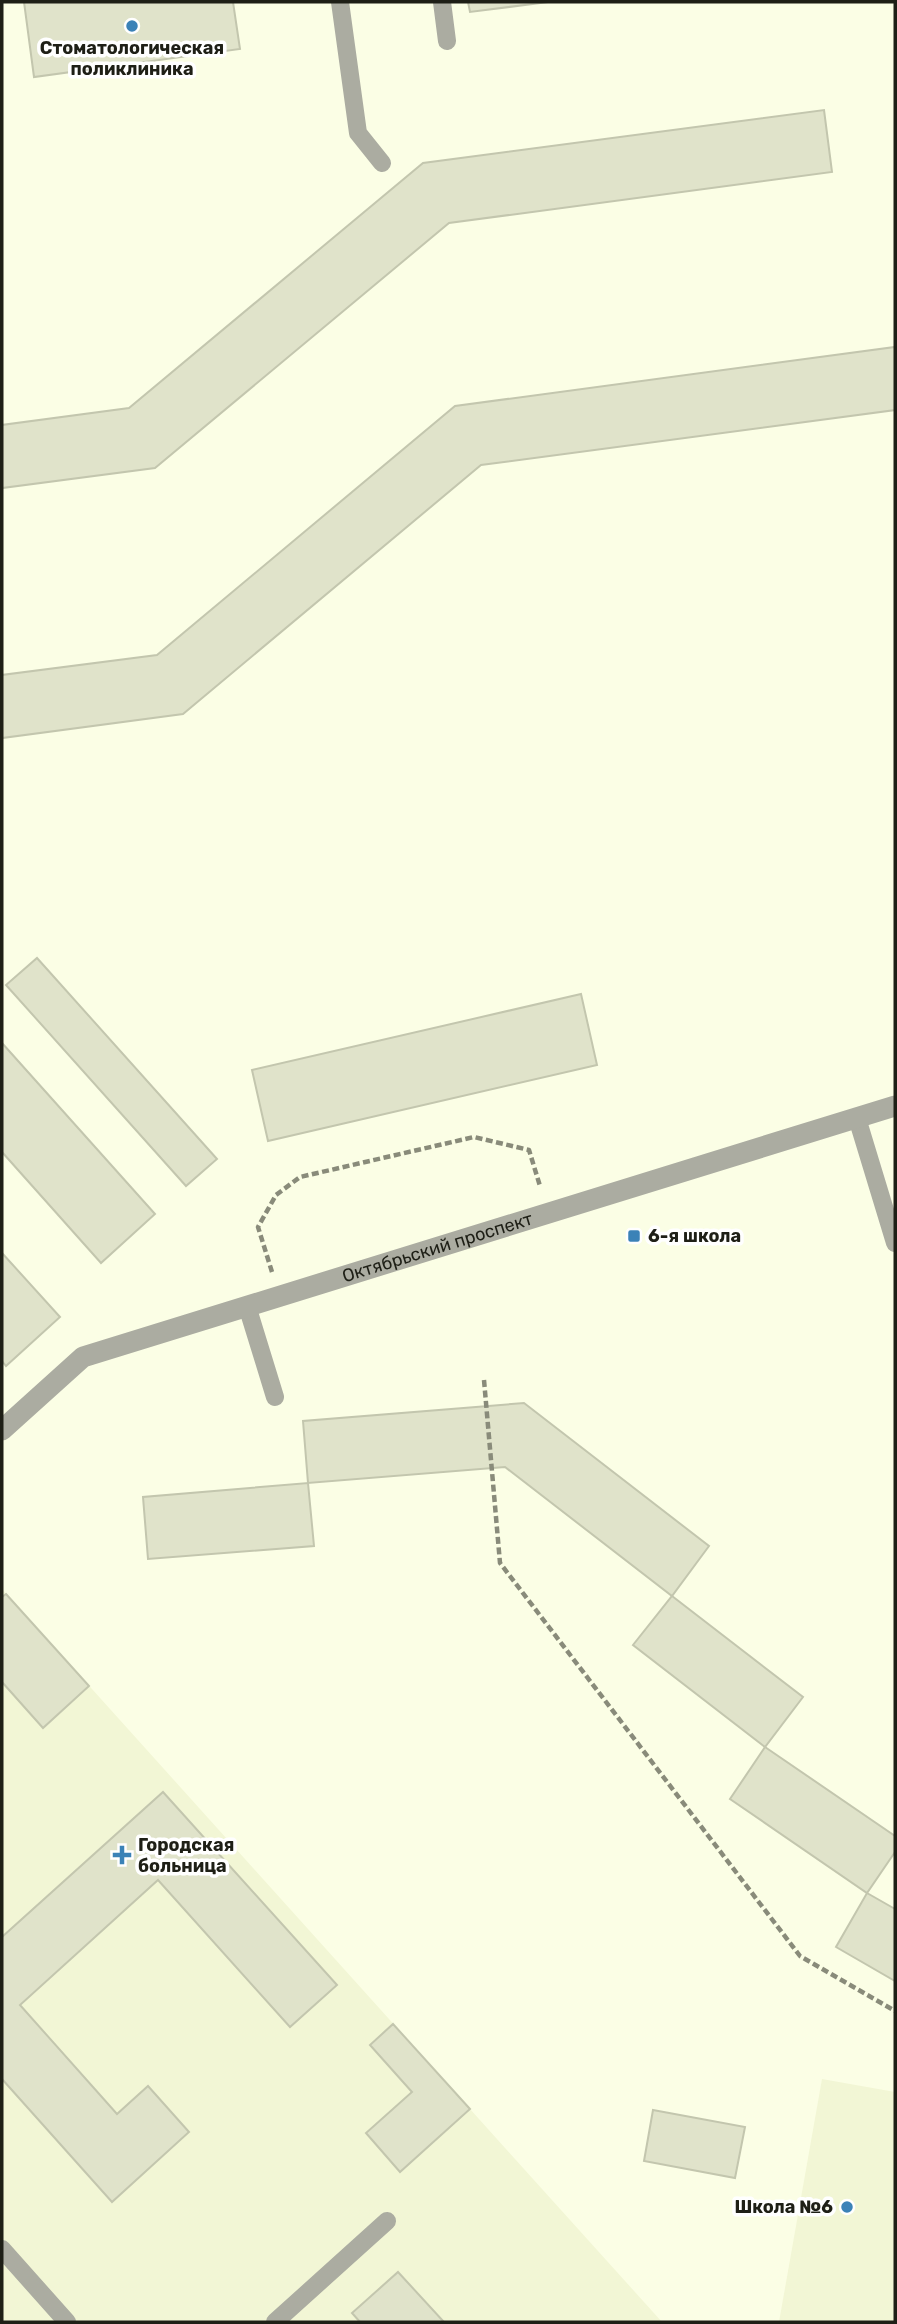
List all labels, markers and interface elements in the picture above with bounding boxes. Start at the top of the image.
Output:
marker: Стоматологическая поликлиника [124,18,140,34]
place label: Стоматологическая поликлиника [40,37,224,80]
street label: Октябрьский проспект [339,1208,535,1287]
place label: 6-я школа [648,1225,741,1247]
marker: 6-я школа [626,1228,642,1244]
place label: Городская больница [138,1834,234,1877]
marker: Городская больница [112,1845,132,1865]
place label: Школа №6 [734,2196,833,2218]
marker: Школа №6 [839,2199,855,2215]

